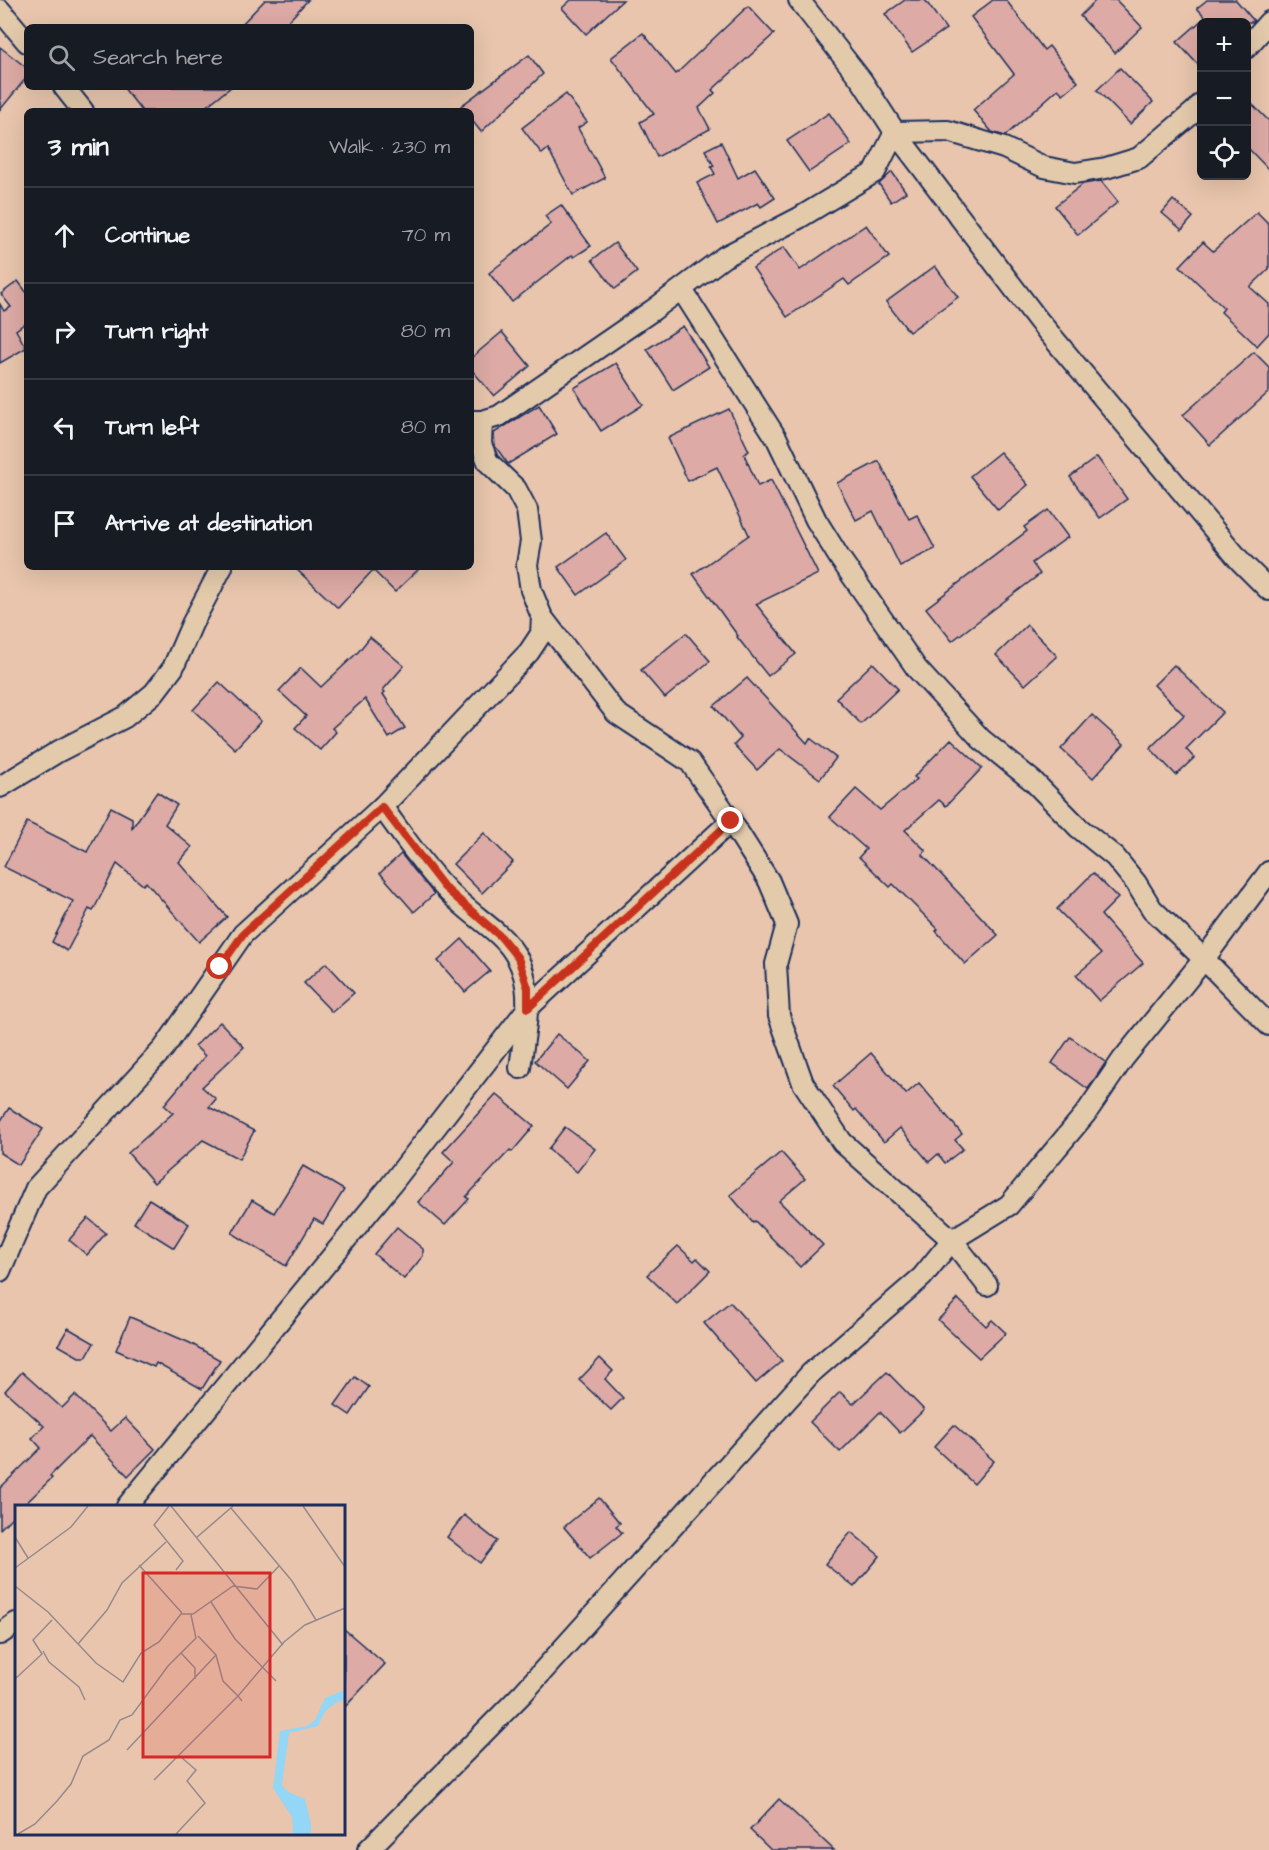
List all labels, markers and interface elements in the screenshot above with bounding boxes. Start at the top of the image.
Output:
map controls [1197,18,1251,180]
button: + [1197,18,1251,72]
search box [24,24,474,90]
icon: search [45,41,78,74]
text: Search here [93,42,223,73]
button: − [1197,72,1251,126]
button: locate [1197,126,1251,180]
text: 3 min [48,129,109,165]
text: Walk · 230 m [329,133,450,161]
icon: ahead [48,219,81,252]
text: Continue [105,220,190,251]
text: 70 m [402,221,450,249]
icon: right [48,315,81,348]
text: Turn right [105,316,208,347]
text: 80 m [401,317,450,345]
icon: left [48,411,81,444]
text: Turn left [105,412,199,443]
text: 80 m [401,413,450,441]
icon: arrive [48,507,81,540]
text: Arrive at destination [105,508,312,539]
route end [717,807,743,833]
route start [206,953,232,979]
inset map [15,1505,345,1835]

